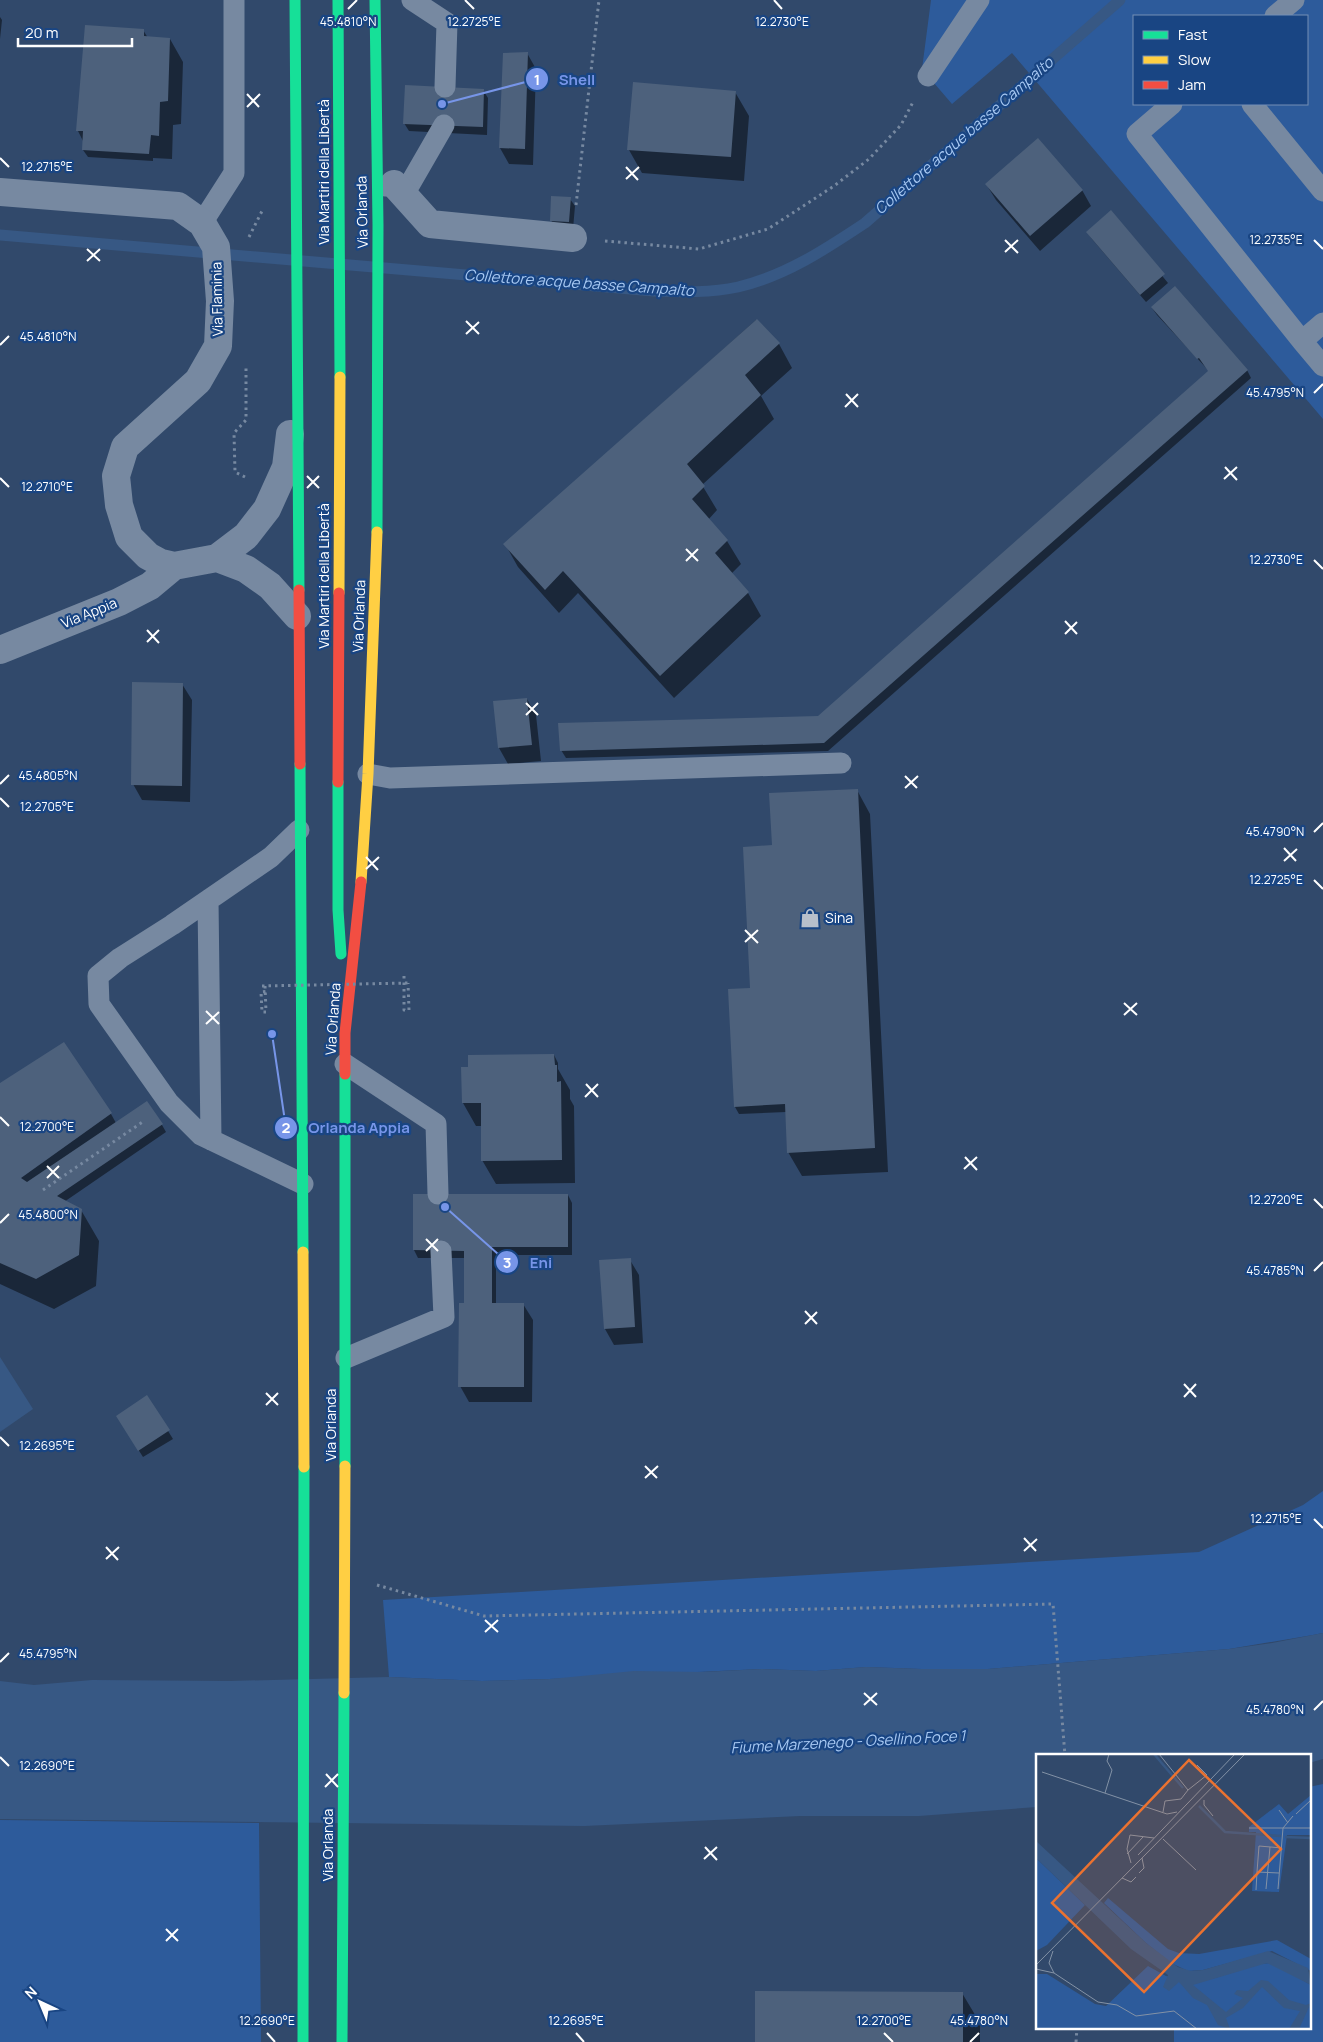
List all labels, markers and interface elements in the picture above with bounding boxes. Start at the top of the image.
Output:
text: 45.4810°N [320,13,376,30]
text: 12.2725°E [447,13,501,30]
text: 12.2730°E [755,13,809,30]
scale bar [18,15,131,47]
legend [1133,15,1308,105]
text: 20 m [25,22,58,43]
text: Fast [1178,24,1207,45]
text: Slow [1178,49,1211,70]
water label: Collettore acque basse Campalto [870,51,1058,219]
callout: Shell [524,64,606,94]
text: 1 [534,69,540,90]
text: Shell [559,69,595,90]
text: Jam [1178,74,1206,95]
street label: Via Martiri della Libertà [314,99,333,245]
text: 12.2715°E [21,158,73,175]
street label: Via Orlanda [351,176,372,248]
text: 12.2735°E [1249,231,1303,248]
street label: Via Flaminia [206,262,227,336]
water label: Collettore acque basse Campalto [463,264,696,301]
text: 45.4810°N [20,328,76,345]
text: 45.4795°N [1246,384,1304,401]
text: 12.2710°E [21,478,73,495]
street label: Via Martiri della Libertà [314,503,333,649]
text: 12.2730°E [1249,551,1303,568]
street label: Via Orlanda [348,579,369,653]
street label: Via Appia [58,593,119,632]
text: 45.4805°N [19,767,77,784]
text: 12.2705°E [20,798,74,815]
text: 45.4790°N [1246,823,1304,840]
text: 12.2725°E [1249,871,1303,888]
shop icon: Sina [799,907,821,929]
place label: Sina [825,908,853,927]
street label: Via Orlanda [320,982,345,1056]
callout: Orlanda Appia [273,1113,420,1143]
text: 2 [282,1117,291,1138]
text: Orlanda Appia [308,1117,410,1138]
text: 12.2700°E [20,1118,74,1135]
text: 12.2720°E [1249,1191,1303,1208]
text: 45.4800°N [18,1206,78,1223]
callout: Eni [495,1247,562,1277]
text: 3 [503,1252,511,1273]
text: Eni [530,1252,552,1273]
text: 45.4785°N [1246,1262,1304,1279]
street label: Via Orlanda [321,1389,340,1461]
text: 12.2695°E [19,1437,75,1454]
text: 12.2715°E [1250,1510,1302,1527]
text: 45.4795°N [19,1645,77,1662]
text: 45.4780°N [1246,1701,1304,1718]
water label: Fiume Marzenego - Osellino Foce 1 [730,1725,967,1758]
inset map [1036,1754,1310,2030]
text: 12.2690°E [19,1757,75,1774]
street label: Via Orlanda [318,1809,337,1881]
north arrow [15,1977,65,2027]
text: N [20,1982,41,2003]
text: 12.2690°E [239,2012,295,2029]
text: 12.2695°E [548,2012,604,2029]
text: 12.2700°E [857,2012,911,2029]
text: 45.4780°N [950,2012,1008,2029]

